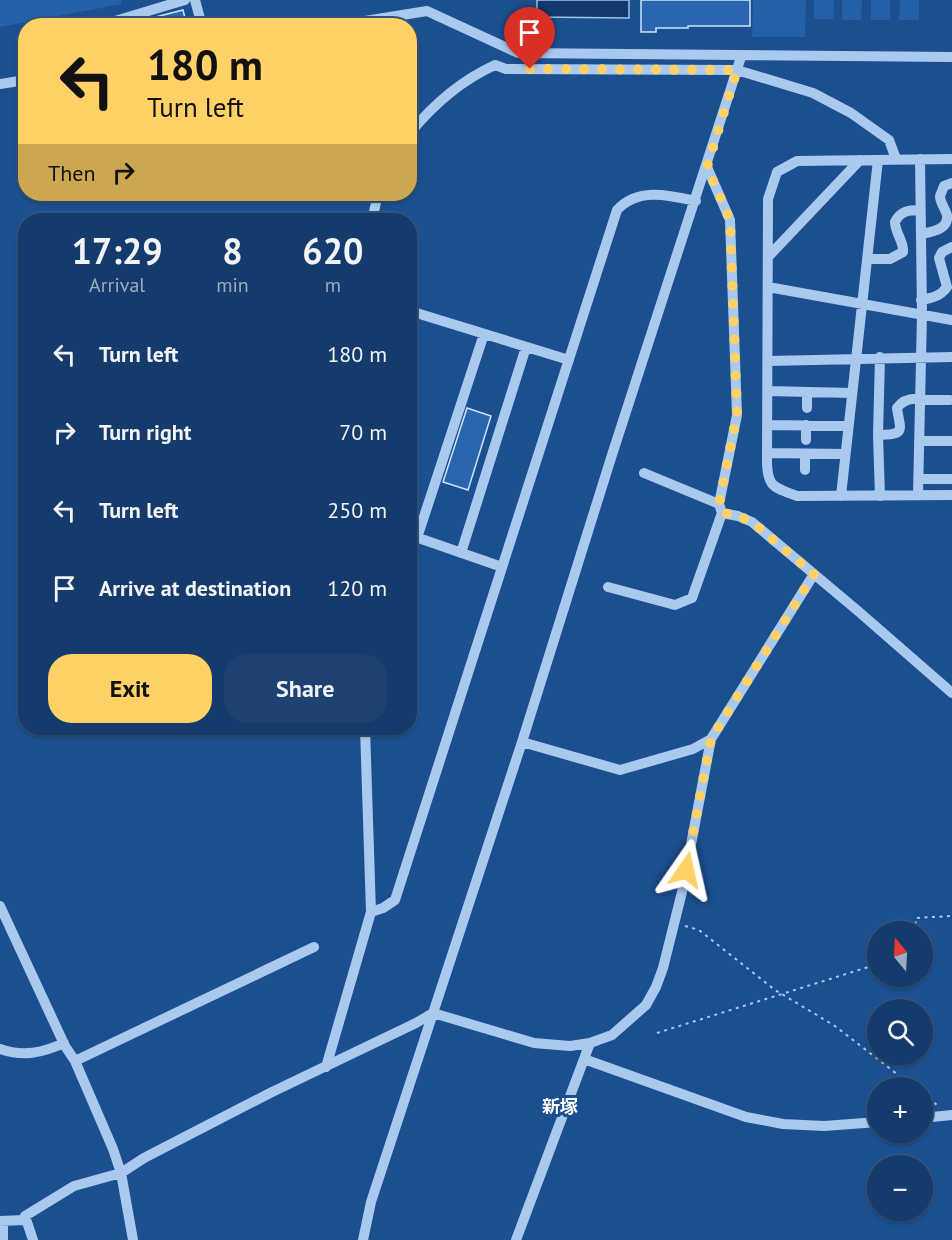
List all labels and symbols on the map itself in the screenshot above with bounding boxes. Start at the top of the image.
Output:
pin [504,7,555,69]
position arrow [654,838,718,902]
north arrow [867,921,933,987]
district label: 新塚 [542,1095,578,1118]

